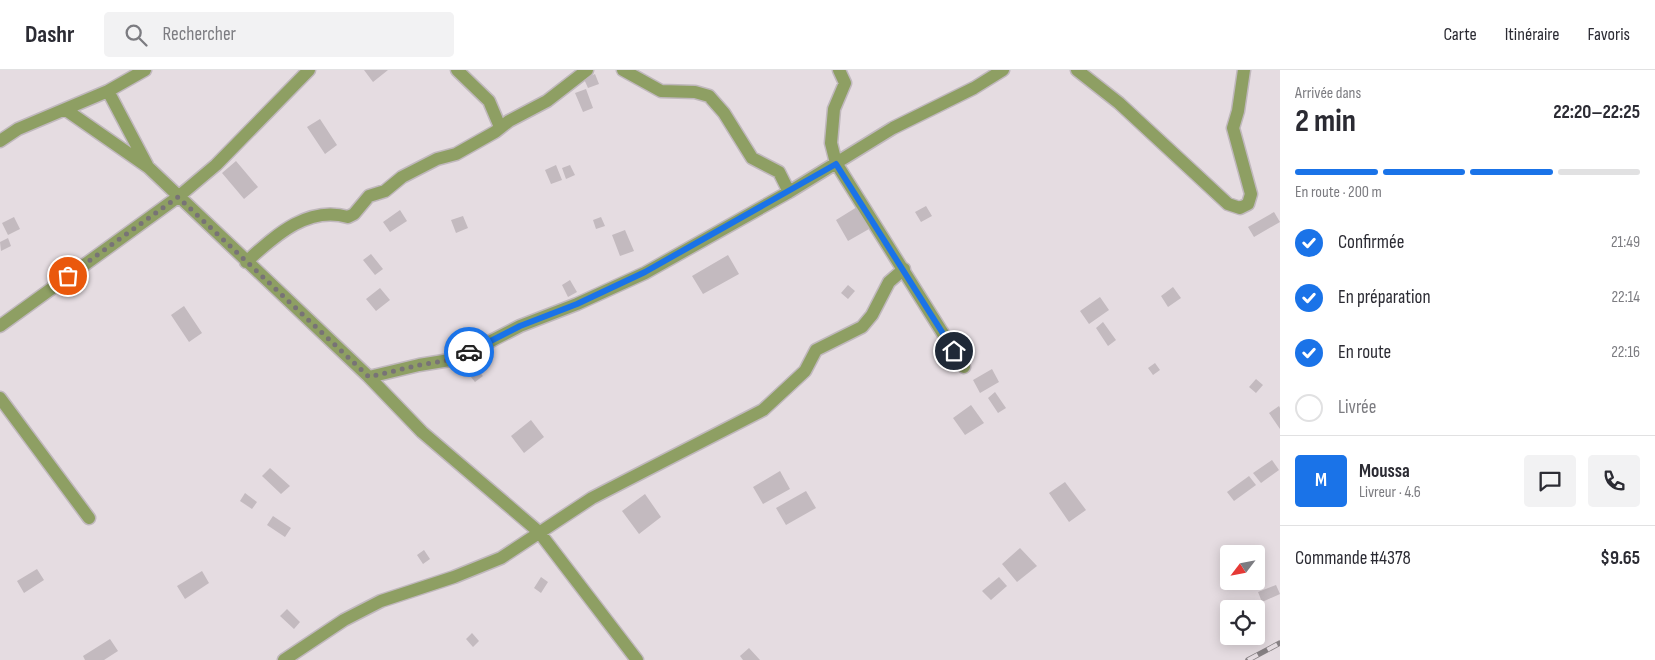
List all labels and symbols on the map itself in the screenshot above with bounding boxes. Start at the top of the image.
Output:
pin [47,255,89,297]
courier [444,327,494,377]
pin [933,330,975,372]
north arrow [1220,545,1265,590]

